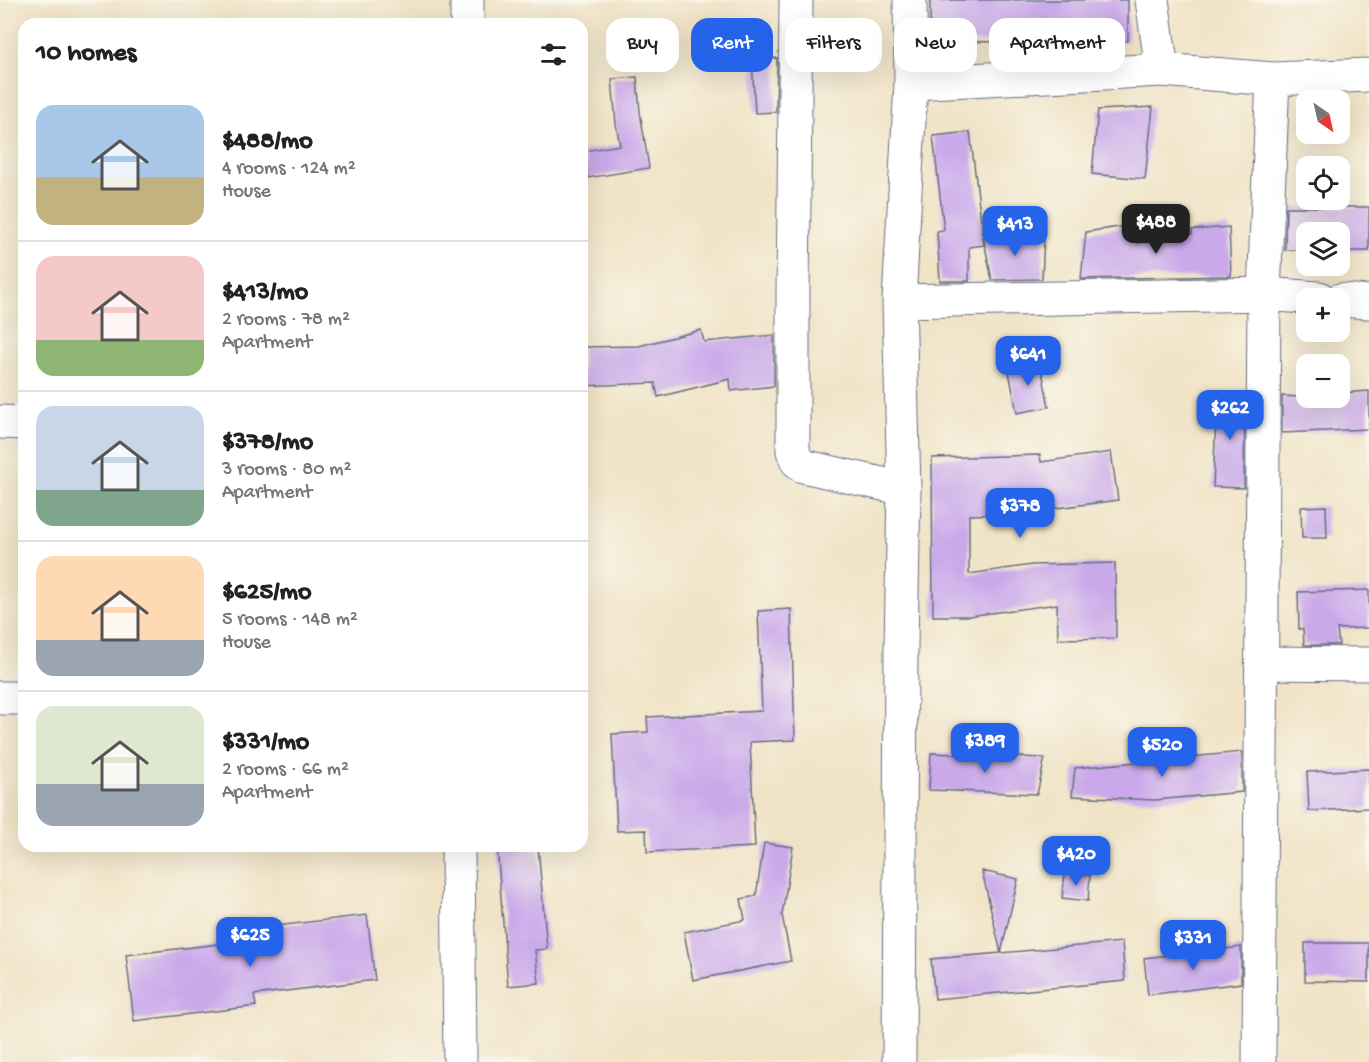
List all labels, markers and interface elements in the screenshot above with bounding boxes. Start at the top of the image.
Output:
chip: Buy [606,18,679,72]
chip: Rent [691,18,773,72]
chip: Filters [785,18,882,72]
chip: New [894,18,977,72]
chip: Apartment [989,18,1125,72]
icon: filters [537,38,570,71]
text: 10 homes [36,39,136,70]
north arrow [1296,90,1350,144]
map controls [1296,90,1350,408]
text: $488/mo [222,127,313,158]
icon: home [84,129,156,201]
button: locate [1296,156,1350,210]
text: 4 rooms · 124 m² [222,158,356,181]
text: House [222,181,271,204]
pin: $488 [1120,204,1192,255]
pin: $413 [979,206,1051,257]
text: $488 [1136,212,1176,235]
text: $413 [997,214,1033,237]
button: layers [1296,222,1350,276]
text: $413/mo [222,278,308,309]
icon: home [84,280,156,352]
button: + [1296,288,1350,342]
text: 2 rooms · 78 m² [222,309,350,332]
text: Apartment [222,332,312,355]
pin: $641 [992,336,1064,387]
text: $641 [1010,344,1046,367]
button: − [1296,354,1350,408]
pin: $262 [1194,390,1266,441]
text: $262 [1211,398,1249,421]
text: $378/mo [222,428,313,459]
icon: home [84,430,156,502]
text: 3 rooms · 80 m² [222,459,351,482]
text: Apartment [222,482,312,505]
pin: $378 [984,488,1056,539]
text: $378 [1000,496,1040,519]
text: $625/mo [222,578,311,609]
icon: home [84,580,156,652]
text: 5 rooms · 148 m² [222,609,358,632]
text: House [222,632,271,655]
pin: $389 [949,723,1021,774]
pin: $520 [1126,727,1198,778]
text: $331/mo [222,728,309,759]
icon: home [84,730,156,802]
text: $389 [965,731,1005,754]
text: $520 [1142,735,1182,758]
text: 2 rooms · 66 m² [222,759,349,782]
text: Apartment [222,782,312,805]
pin: $420 [1040,836,1112,887]
text: $420 [1056,844,1096,867]
pin: $625 [214,917,286,968]
pin: $331 [1157,920,1229,971]
text: $625 [230,925,270,948]
text: $331 [1174,928,1212,951]

